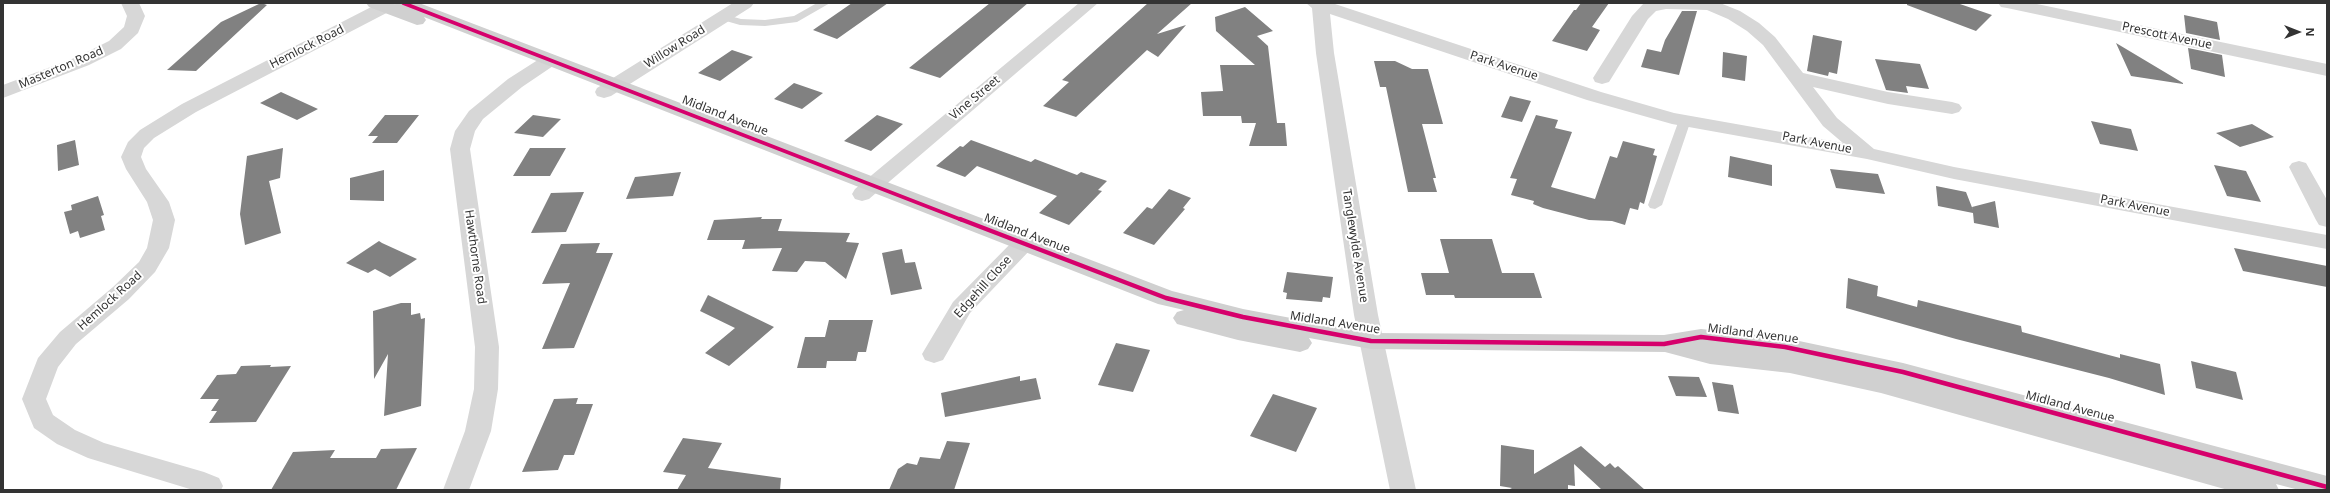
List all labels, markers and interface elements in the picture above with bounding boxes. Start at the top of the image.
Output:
north arrow [2278,12,2318,52]
street label: Prescott Avenue [2121,19,2213,53]
street label: Hemlock Road [267,22,347,72]
street label: Willow Road [642,23,708,71]
text: N [2303,28,2318,36]
street label: Masterton Road [17,44,105,92]
street label: Park Avenue [1468,48,1540,84]
street label: Vine Street [947,73,1003,123]
street label: Midland Avenue [680,93,770,139]
street label: Park Avenue [1781,129,1853,157]
street label: Tanglewylde Avenue [1339,188,1371,304]
street label: Park Avenue [2099,192,2171,220]
street label: Hawthorne Road [461,209,489,305]
street label: Midland Avenue [982,211,1072,257]
street label: Edgehill Close [951,253,1015,321]
street label: Hemlock Road [75,268,145,334]
street label: Midland Avenue [1289,309,1381,337]
street label: Midland Avenue [1707,321,1799,347]
street label: Midland Avenue [2024,388,2116,426]

